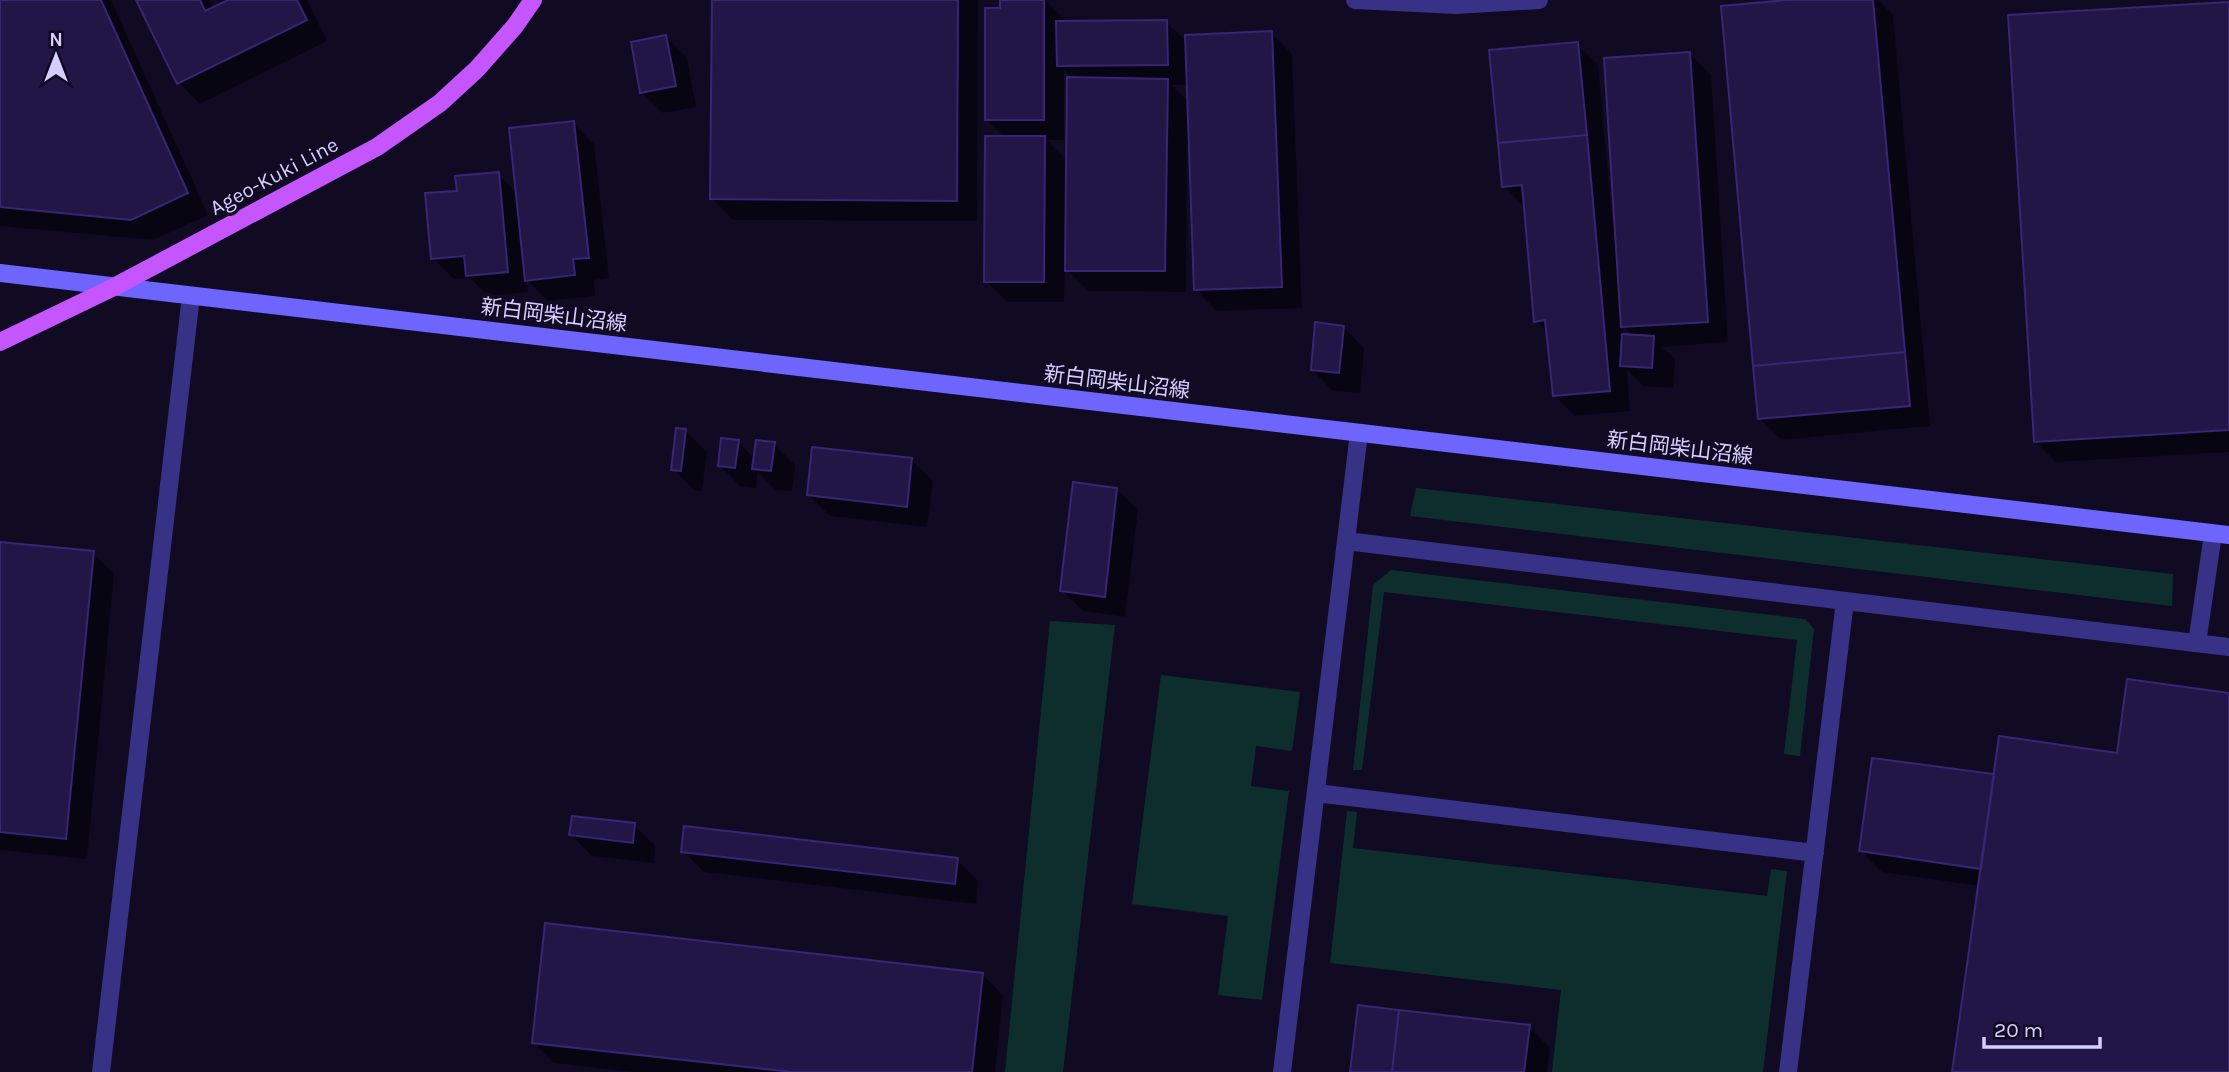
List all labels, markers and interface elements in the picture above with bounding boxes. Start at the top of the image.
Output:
north arrow [21,21,91,91]
text: N [49,29,63,51]
street label: Ageo-Kuki Line [206,132,342,220]
street label: 新白岡柴山沼線 [480,294,628,336]
street label: 新白岡柴山沼線 [1043,361,1191,403]
street label: 新白岡柴山沼線 [1606,427,1754,469]
scale bar [1984,1006,2100,1050]
text: 20 m [1994,1018,2043,1042]

